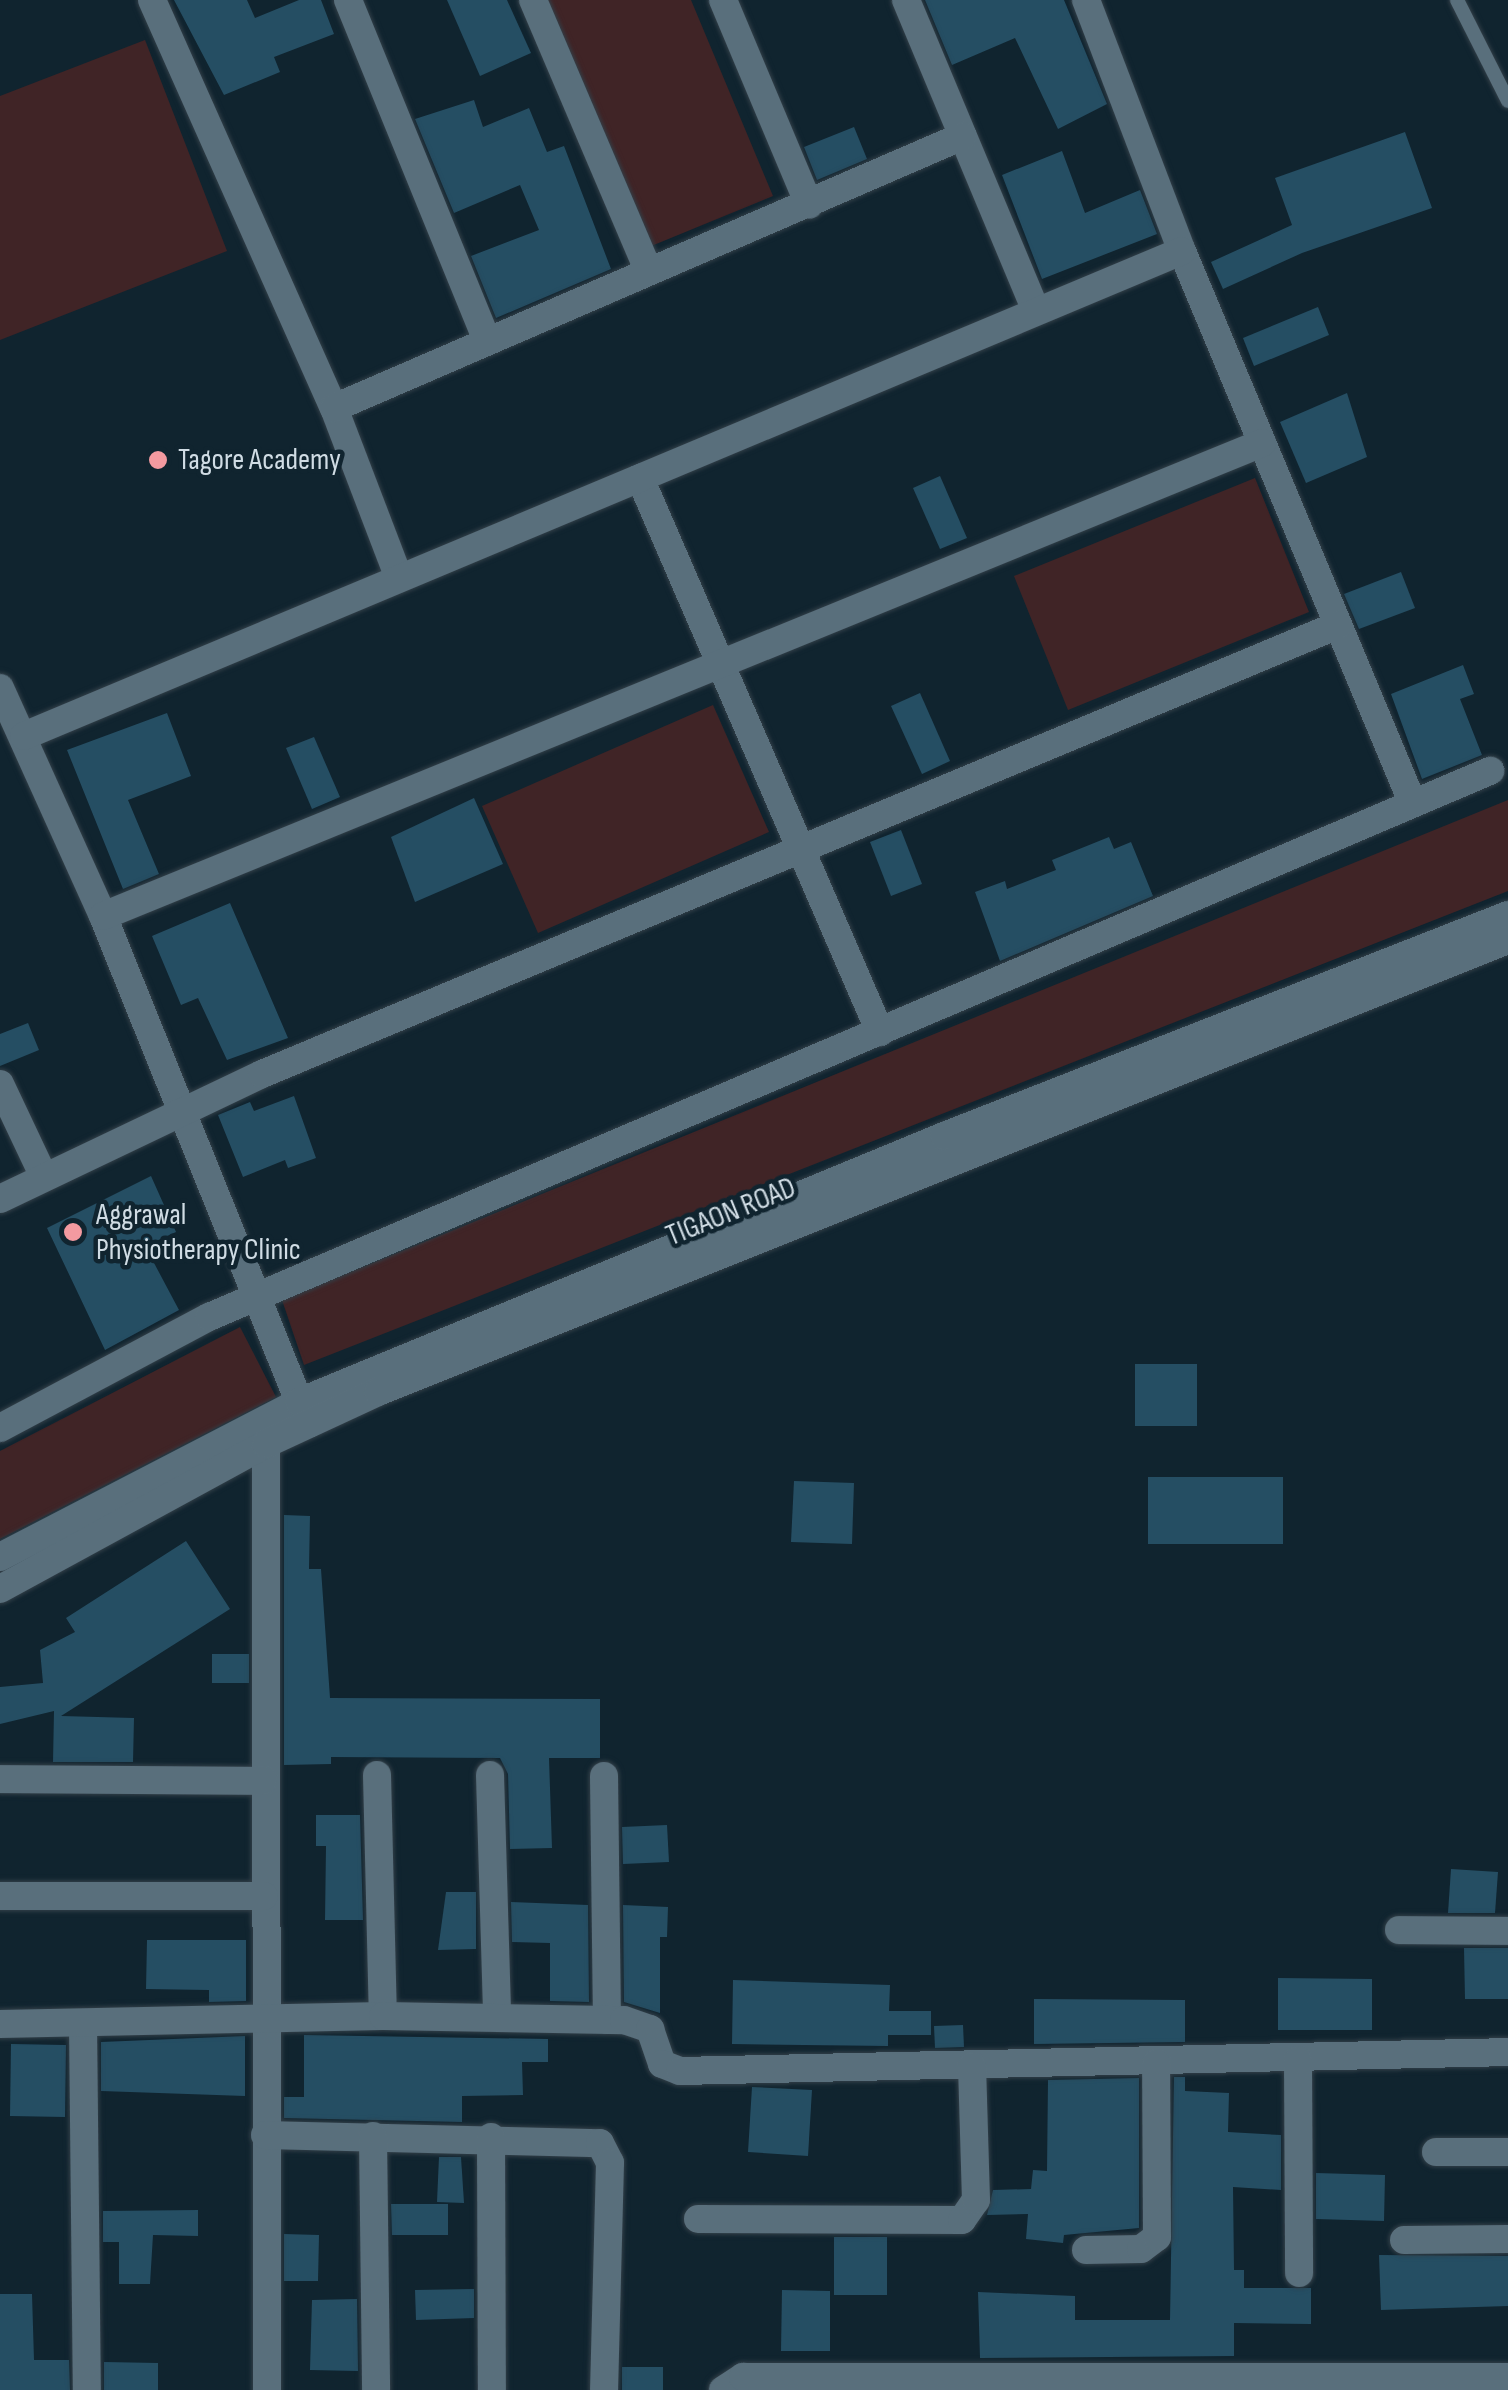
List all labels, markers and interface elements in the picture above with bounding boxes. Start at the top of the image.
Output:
place label: Tagore Academy [178,442,341,478]
marker: Tagore Academy [147,449,169,471]
street label: TIGAON ROAD [661,1170,801,1254]
place label: Aggrawal Physiotherapy Clinic [96,1197,301,1268]
marker: Aggrawal Physiotherapy Clinic [60,1219,86,1245]

